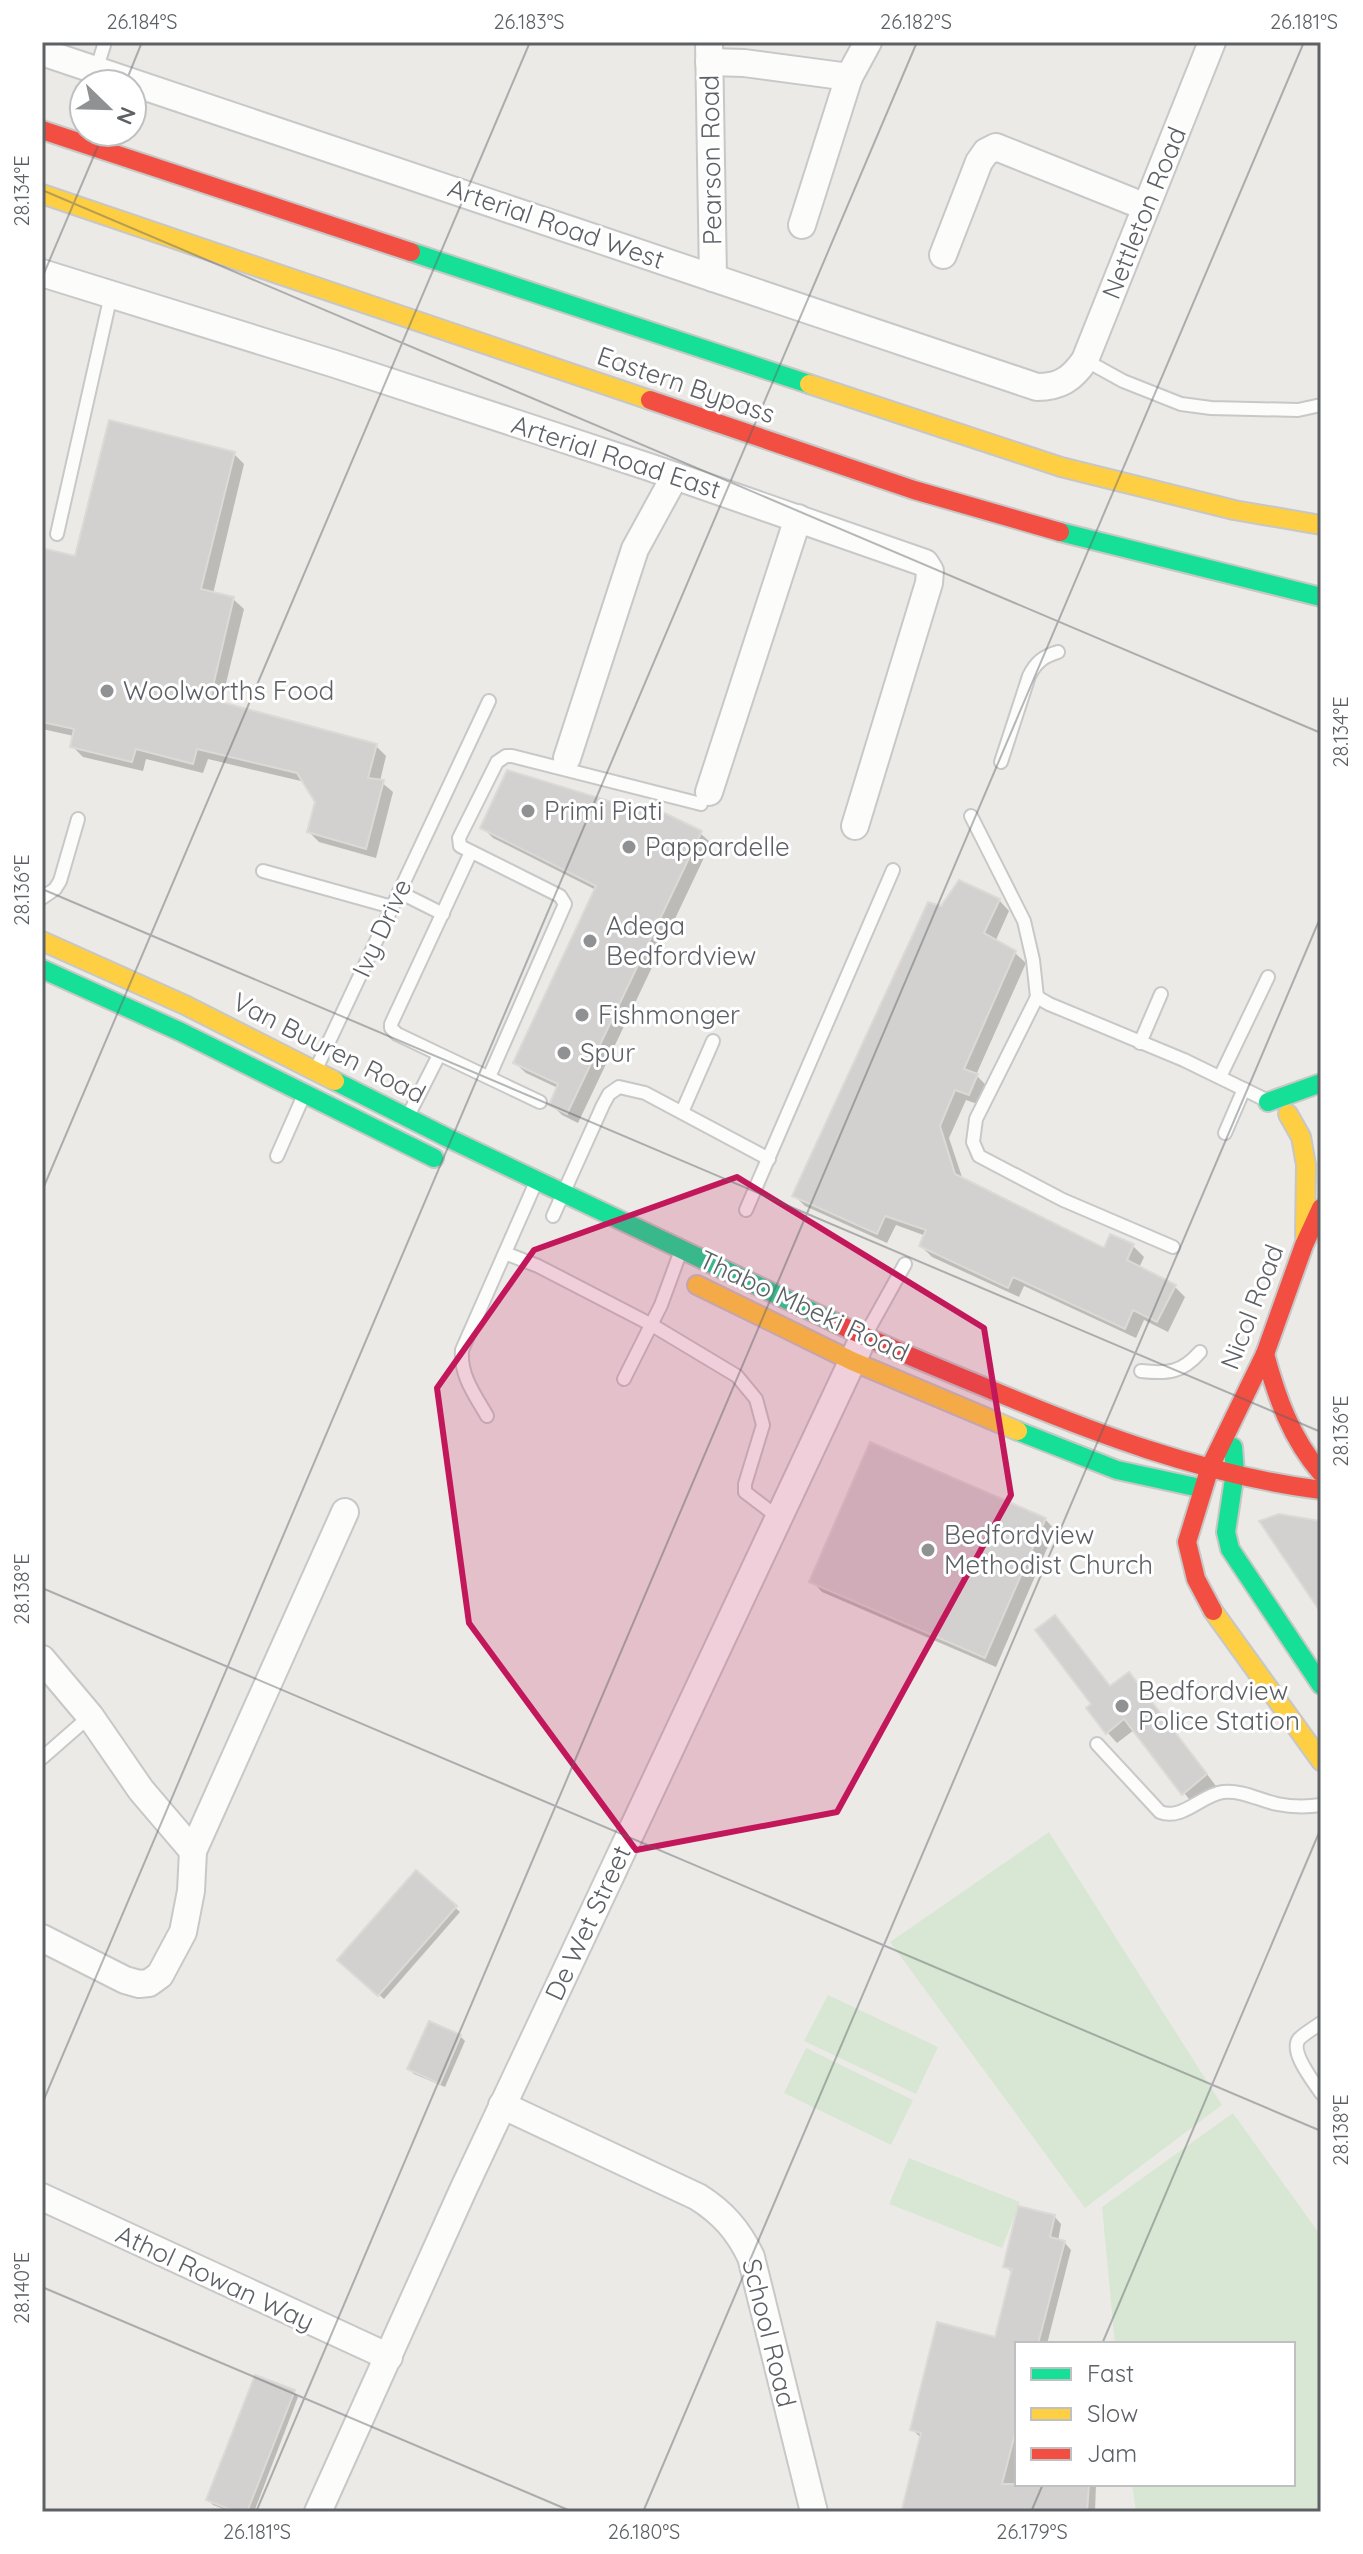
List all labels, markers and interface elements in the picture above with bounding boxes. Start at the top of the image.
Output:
text: 26.184°S [106,9,178,34]
text: 26.183°S [493,9,565,34]
text: 26.182°S [880,9,952,34]
text: 26.181°S [1270,9,1338,34]
north arrow [68,68,148,148]
street label: Pearson Road [693,75,728,245]
text: N [110,103,142,129]
street label: Nettleton Road [1094,122,1193,304]
text: 28.134°E [9,155,34,227]
street label: Arterial Road West [444,171,669,276]
street label: Eastern Bypass [593,339,779,430]
street label: Arterial Road East [508,407,725,506]
place label: Woolworths Food [123,674,334,707]
marker: Woolworths Food [98,682,116,700]
text: 28.134°E [1328,696,1353,768]
place label: Primi Piati [544,794,663,827]
marker: Primi Piati [519,802,537,820]
place label: Pappardelle [645,830,790,863]
marker: Pappardelle [620,838,638,856]
text: 28.136°E [9,854,34,926]
street label: Ivy Drive [344,873,419,982]
place label: Adega Bedfordview [606,909,756,972]
marker: Adega Bedfordview [581,932,599,950]
street label: Van Buuren Road [227,985,431,1110]
place label: Fishmonger [598,998,740,1031]
marker: Fishmonger [573,1006,591,1024]
place label: Spur [580,1036,635,1069]
marker: Spur [555,1044,573,1062]
street label: Nicol Road [1213,1240,1290,1374]
street label: Thabo Mbeki Road [694,1242,914,1369]
text: 28.136°E [1328,1395,1353,1467]
place label: Bedfordview Methodist Church [944,1518,1153,1581]
marker: Bedfordview Methodist Church [919,1541,937,1559]
text: 28.138°E [9,1553,34,1625]
place label: Bedfordview Police Station [1138,1674,1300,1737]
marker: Bedfordview Police Station [1113,1697,1131,1715]
street label: De Wet Street [537,1840,638,2005]
text: 28.138°E [1328,2094,1353,2166]
street label: Athol Rowan Way [111,2217,320,2338]
text: 28.140°E [9,2252,34,2324]
street label: School Road [735,2255,804,2411]
legend [1015,2342,1295,2486]
text: Fast [1087,2358,1134,2388]
text: Slow [1087,2398,1138,2428]
text: Jam [1087,2438,1137,2468]
text: 26.181°S [223,2519,291,2544]
text: 26.180°S [608,2519,680,2544]
text: 26.179°S [996,2519,1068,2544]

